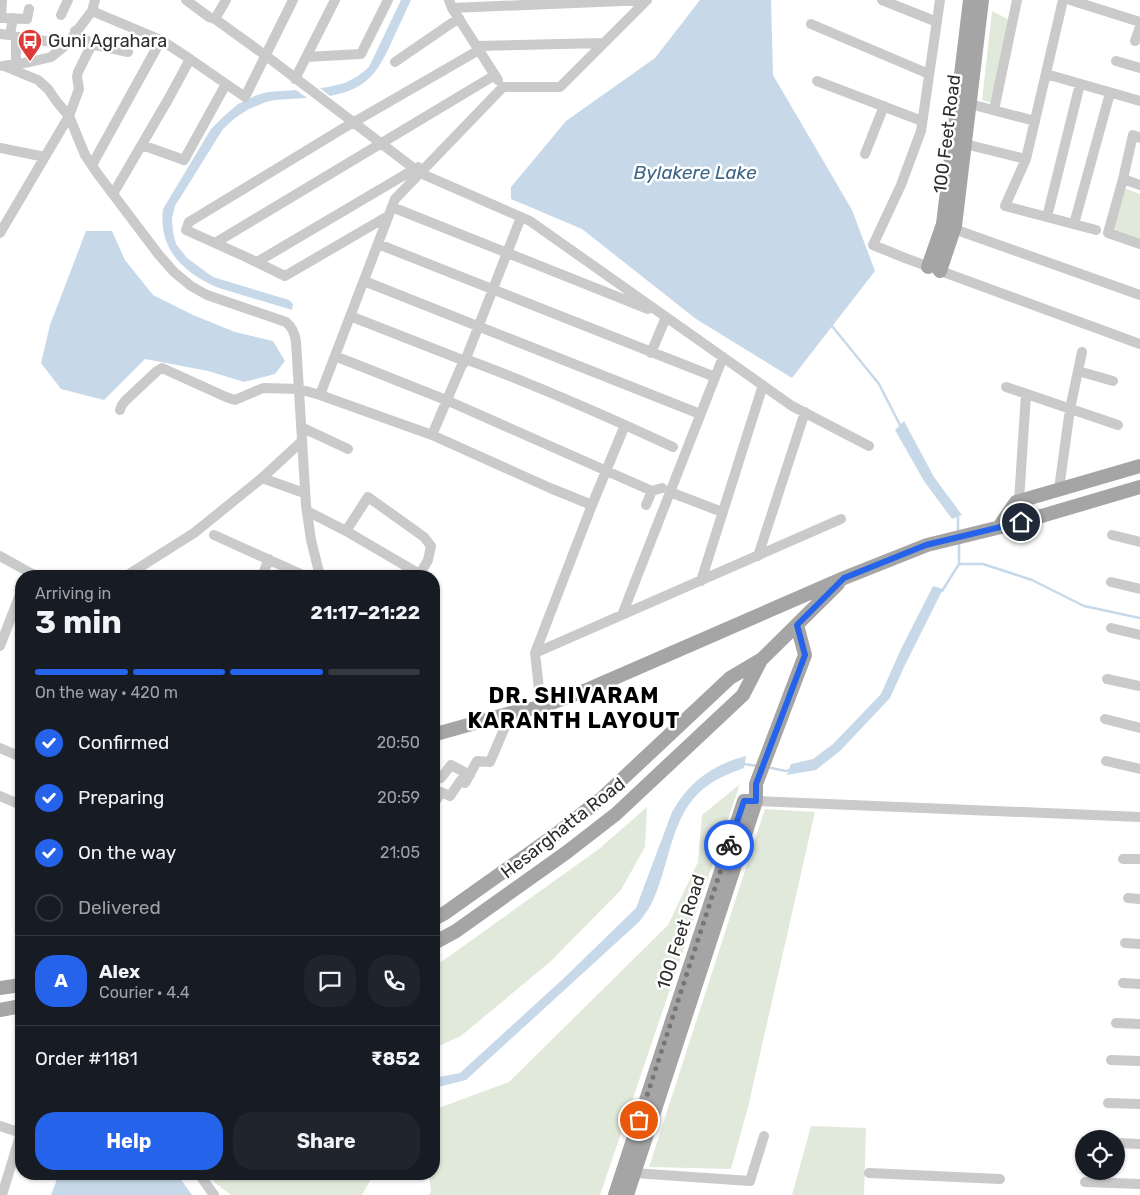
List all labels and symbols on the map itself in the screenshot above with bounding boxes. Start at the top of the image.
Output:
bus stop icon: Guni Agrahara [17,28,43,62]
place label: Guni Agrahara [48,30,167,52]
street label: 100 Feet Road [929,73,965,195]
water label: Bylakere Lake [633,161,757,184]
pin [1000,501,1042,543]
district label: DR. SHIVARAM KARANTH LAYOUT [468,682,680,734]
street label: Hesarghatta Road [497,773,629,883]
courier [704,820,754,870]
street label: 100 Feet Road [652,872,710,992]
pin [618,1099,660,1141]

